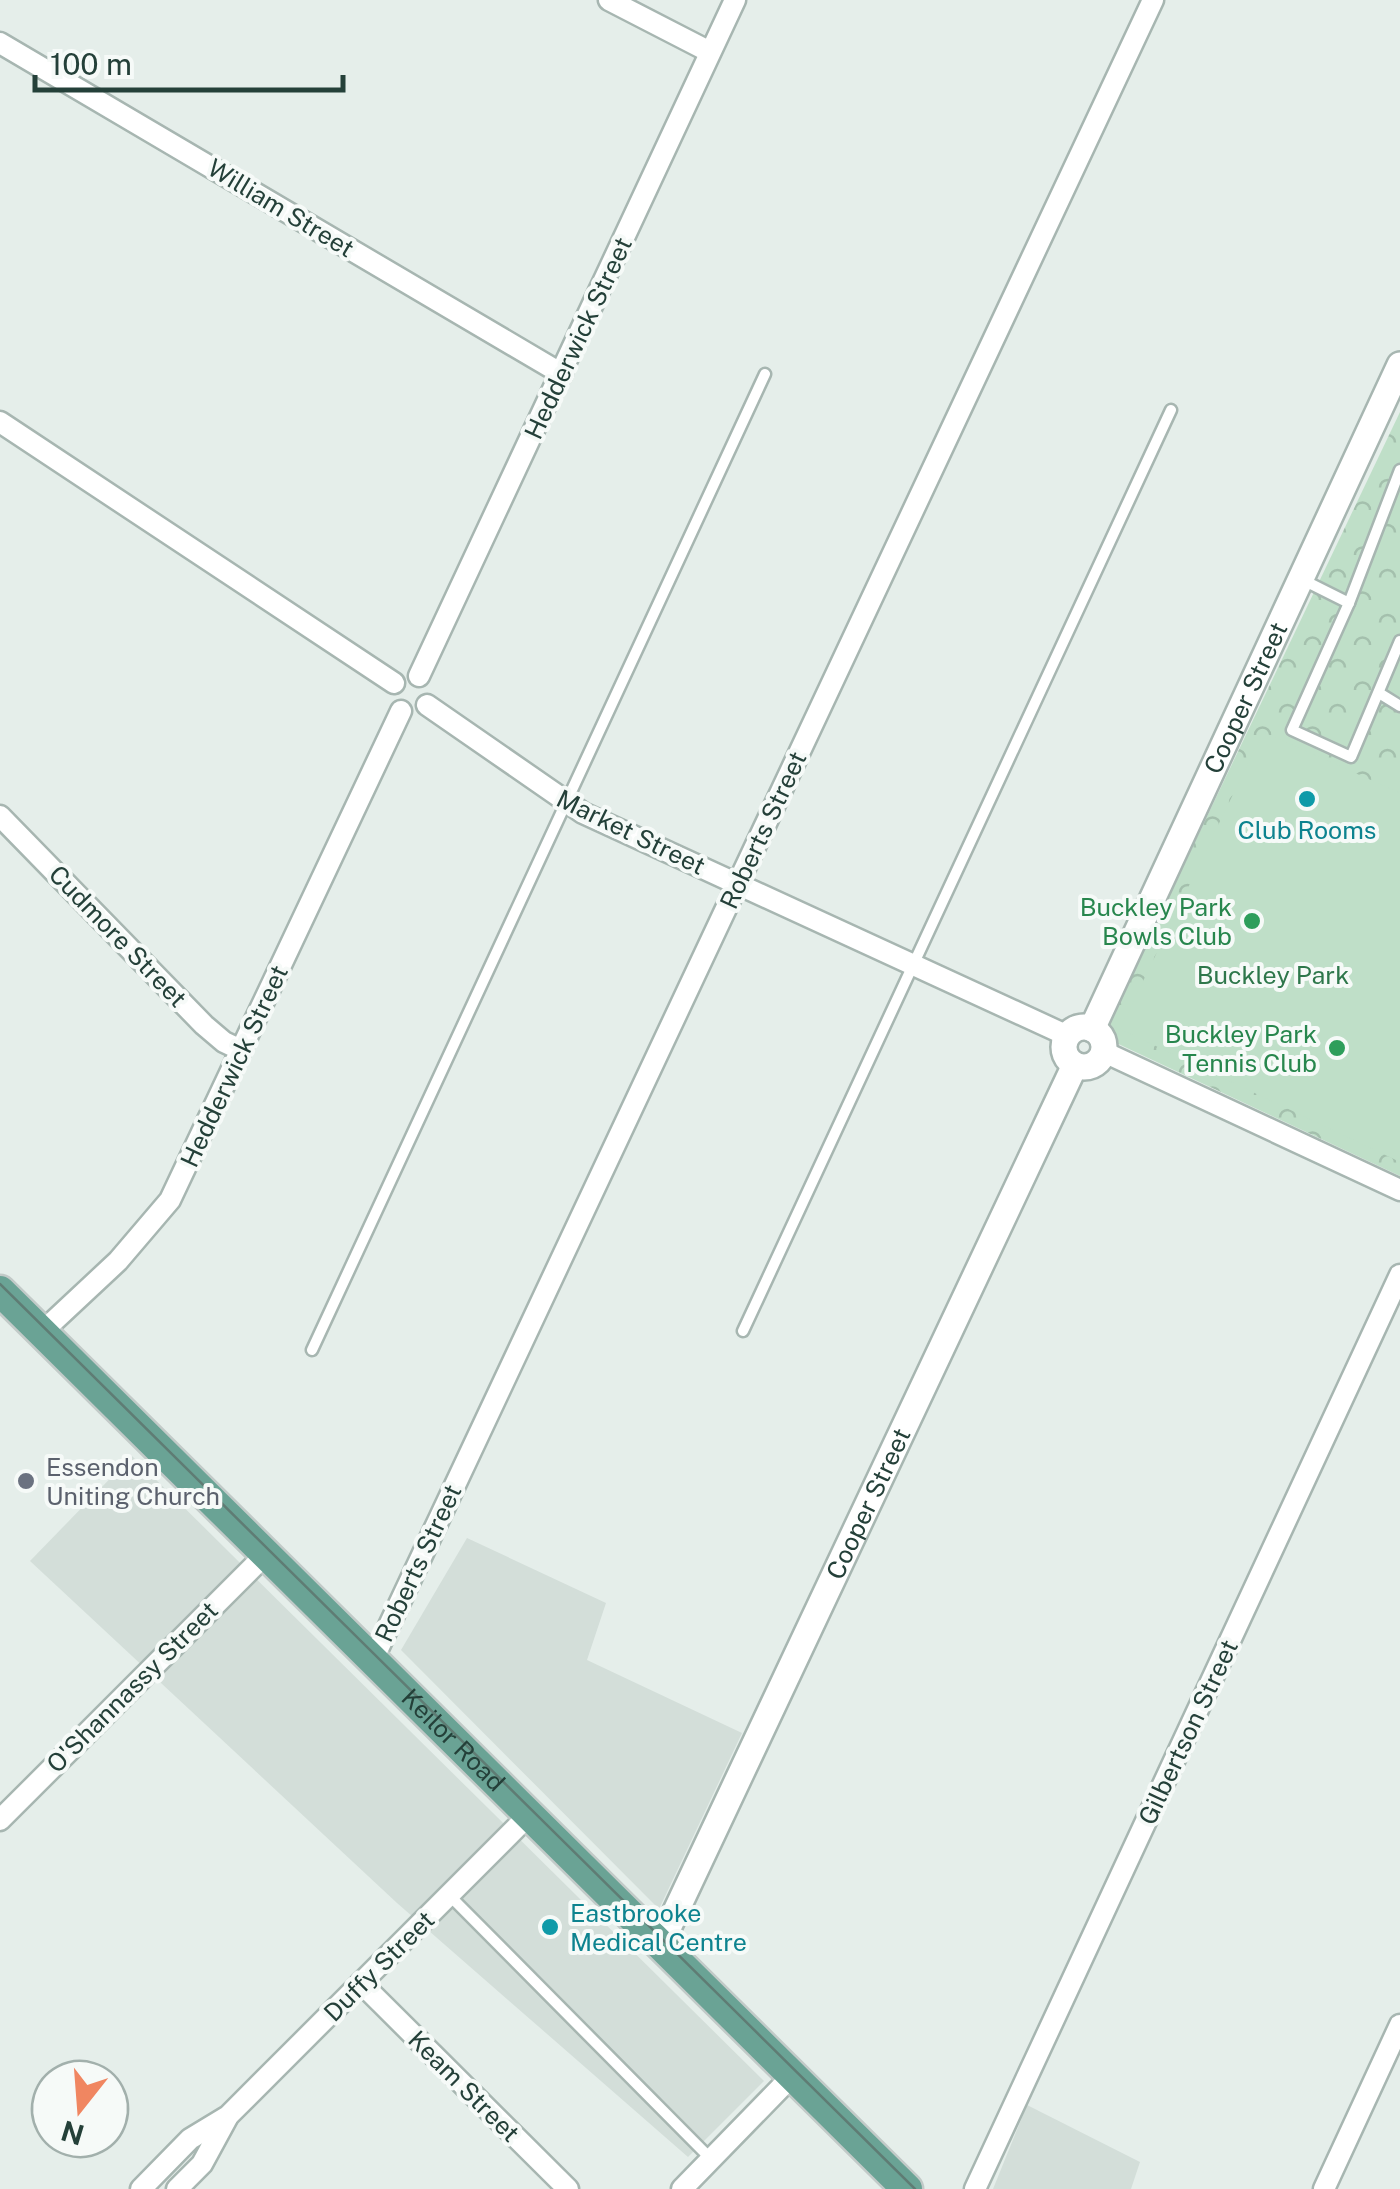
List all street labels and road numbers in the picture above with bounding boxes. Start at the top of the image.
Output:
street label: William Street [202,153,360,263]
street label: Hedderwick Street [518,232,638,444]
street label: Cooper Street [1198,617,1294,778]
street label: Roberts Street [713,746,813,914]
street label: Market Street [552,783,710,881]
street label: Cudmore Street [43,859,193,1013]
street label: Hedderwick Street [174,960,294,1172]
street label: Cooper Street [820,1423,917,1584]
street label: Roberts Street [368,1479,468,1647]
street label: O'Shannassy Street [40,1595,224,1779]
street label: Gilbertson Street [1132,1635,1244,1829]
street label: Keilor Road [396,1682,511,1797]
street label: Duffy Street [318,1905,440,2027]
street label: Keam Street [402,2024,526,2148]

